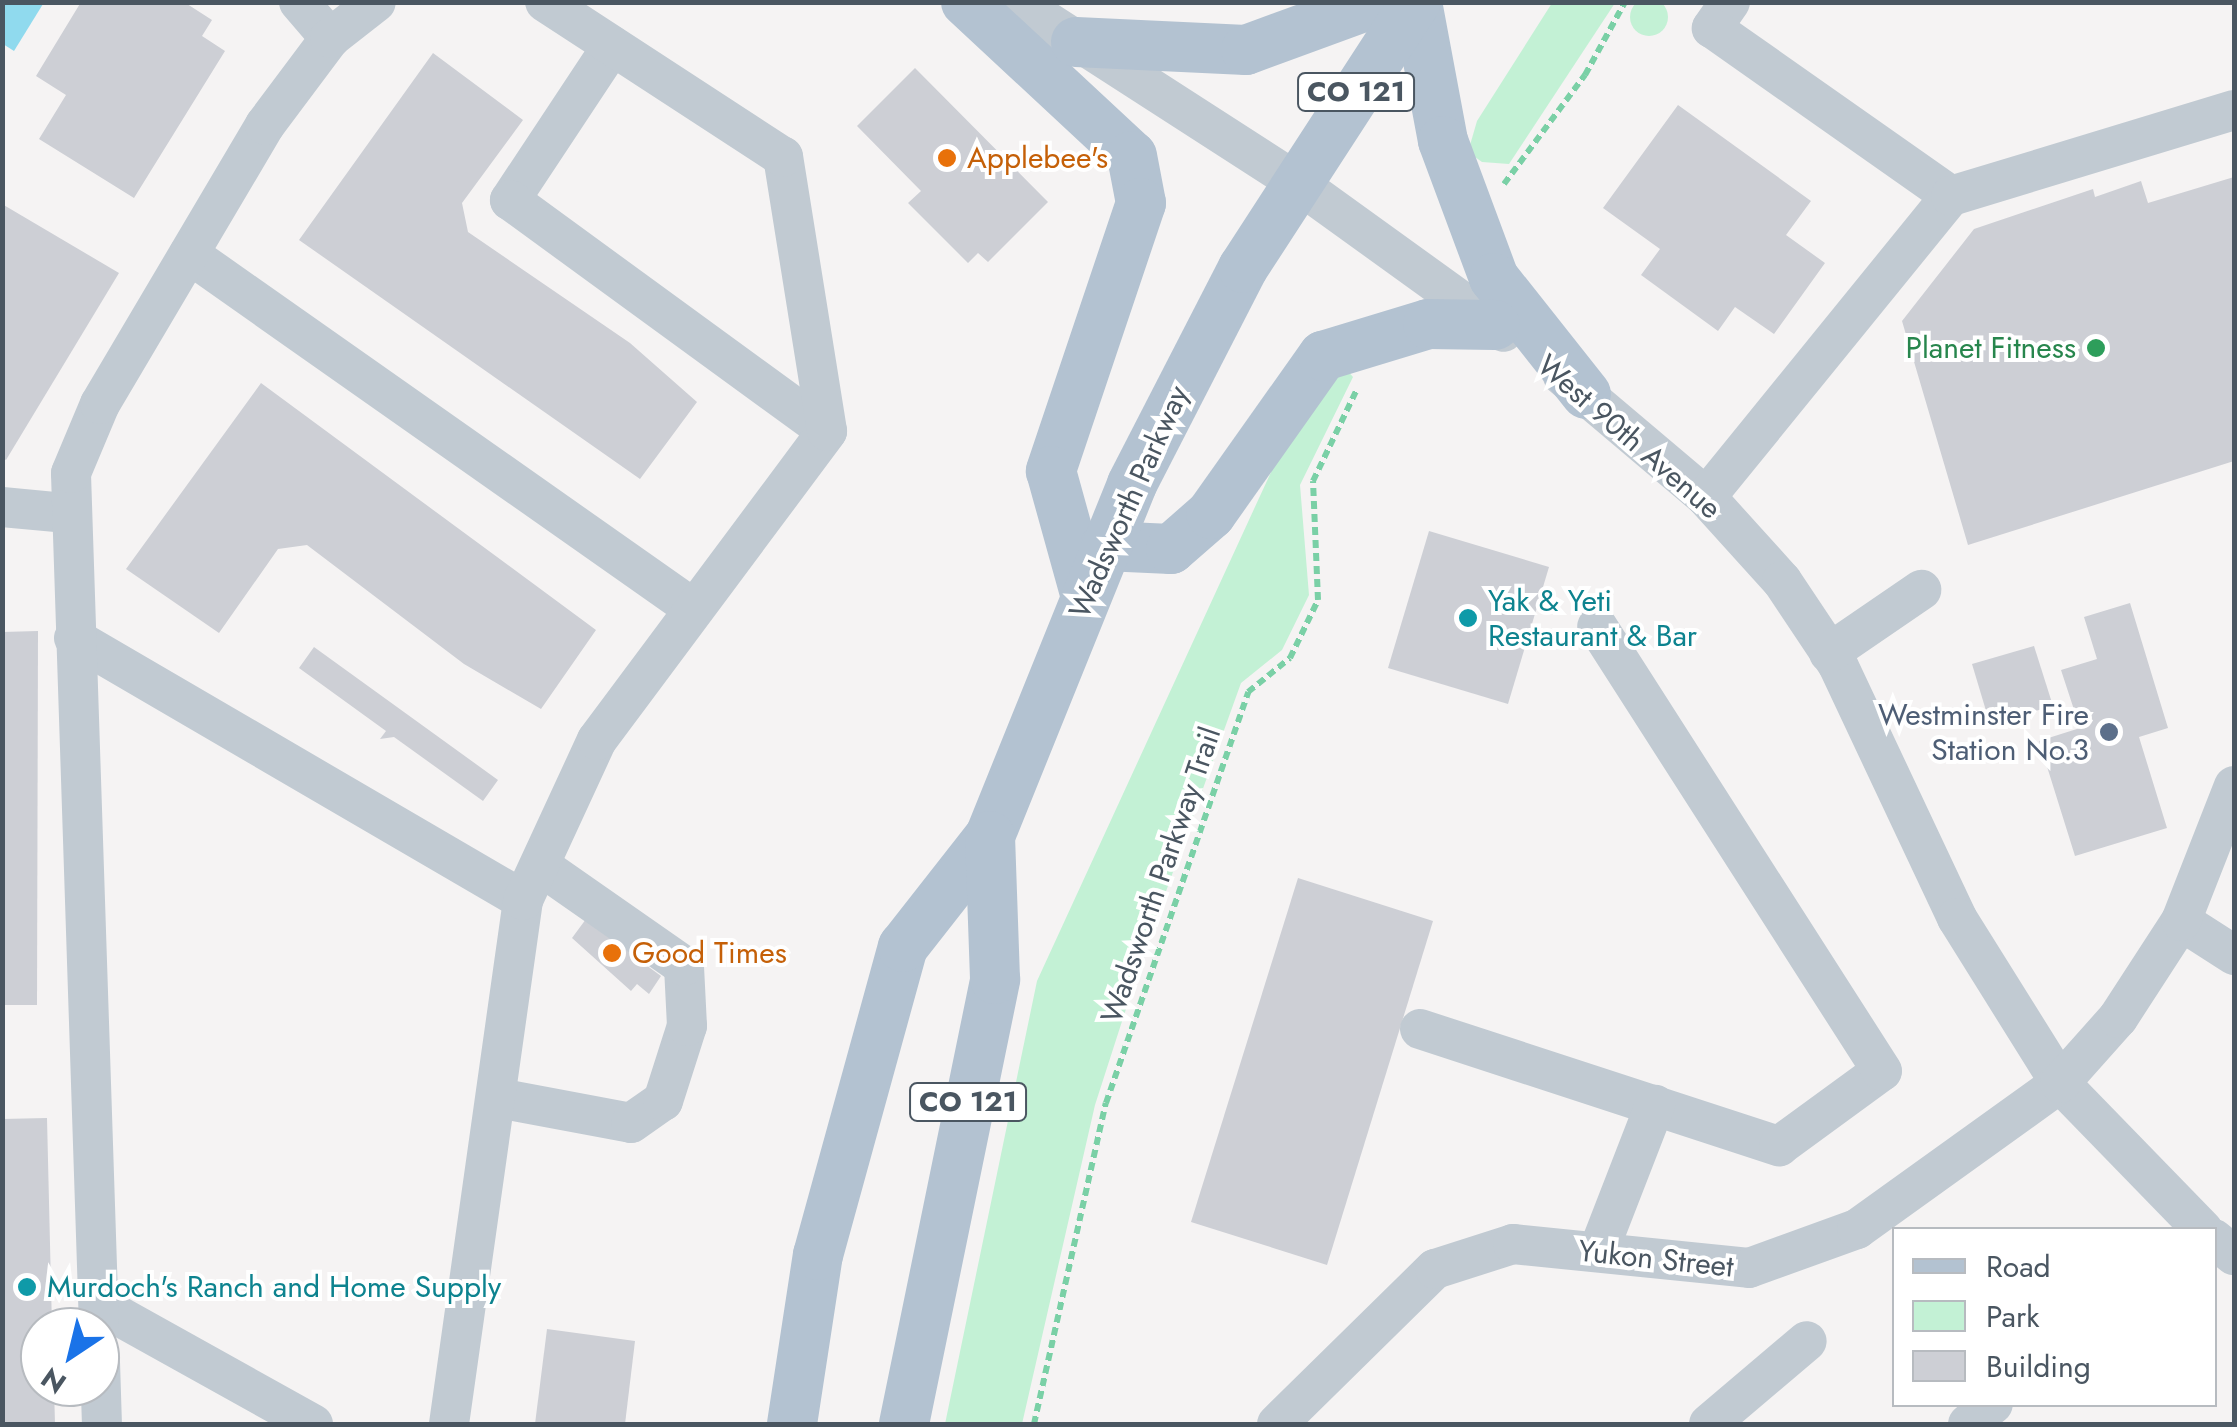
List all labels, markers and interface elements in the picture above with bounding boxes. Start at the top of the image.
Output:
road number: CO 121 [1296,69,1416,115]
place label: Applebee's [967,140,1108,176]
marker: Applebee's [936,147,958,169]
place label: Planet Fitness [1905,330,2076,366]
marker: Planet Fitness [2085,337,2107,359]
street label: West 90th Avenue [1530,347,1728,527]
street label: Wadsworth Parkway [1062,380,1196,624]
place label: Yak & Yeti Restaurant & Bar [1488,583,1697,654]
marker: Yak & Yeti Restaurant & Bar [1457,607,1479,629]
place label: Westminster Fire Station No.3 [1878,697,2089,768]
marker: Westminster Fire Station No.3 [2098,721,2120,743]
street label: Wadsworth Parkway Trail [1093,722,1229,1028]
place label: Good Times [632,935,787,971]
marker: Good Times [601,942,623,964]
road number: CO 121 [908,1079,1028,1125]
legend [1892,1227,2217,1407]
street label: Yukon Street [1577,1233,1735,1285]
text: Road [1986,1245,2051,1288]
place label: Murdoch's Ranch and Home Supply [47,1269,501,1305]
marker: Murdoch's Ranch and Home Supply [16,1276,38,1298]
text: Park [1986,1295,2039,1338]
north arrow [20,1307,120,1407]
text: Building [1986,1345,2091,1388]
text: N [33,1357,75,1404]

